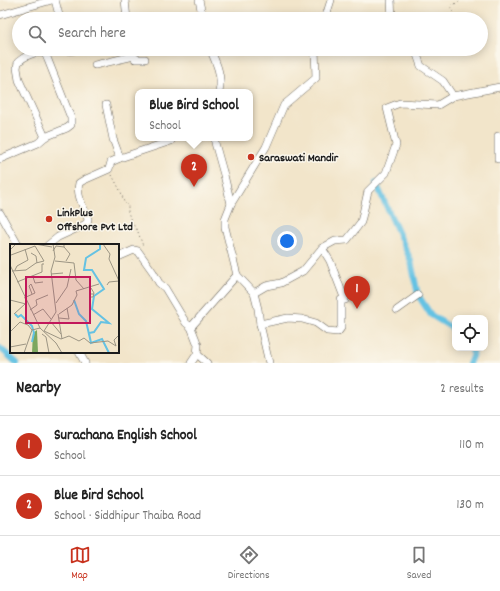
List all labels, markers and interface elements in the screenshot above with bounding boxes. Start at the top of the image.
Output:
search box [12,12,488,56]
icon: search [26,23,48,45]
text: Search here [58,23,126,45]
popup [135,89,253,141]
text: Blue Bird School [149,95,239,117]
text: School [149,117,181,136]
place label: Saraswati Mandir [259,150,339,167]
marker: Saraswati Mandir [246,152,256,162]
pin: 2 [181,154,207,187]
place label: LinkPlus Offshore Pvt Ltd [57,205,133,236]
marker: LinkPlus Offshore Pvt Ltd [44,214,54,224]
your location [277,231,297,251]
inset map [10,244,119,353]
pin: 1 [344,276,370,309]
map controls [452,315,488,351]
button: locate [452,315,488,351]
text: Nearby [16,377,60,401]
text: 2 results [440,380,484,399]
text: Surachana English School [54,425,197,447]
text: 1 [28,436,30,455]
text: 110 m [459,436,484,455]
text: School [54,447,86,466]
text: Blue Bird School [54,485,144,507]
text: 2 [26,496,32,515]
text: 130 m [456,496,484,515]
text: School · Siddhipur Thaiba Road [54,507,201,526]
tab: Map [69,544,91,584]
tab: Directions [228,544,270,584]
tab: Saved [407,544,431,584]

